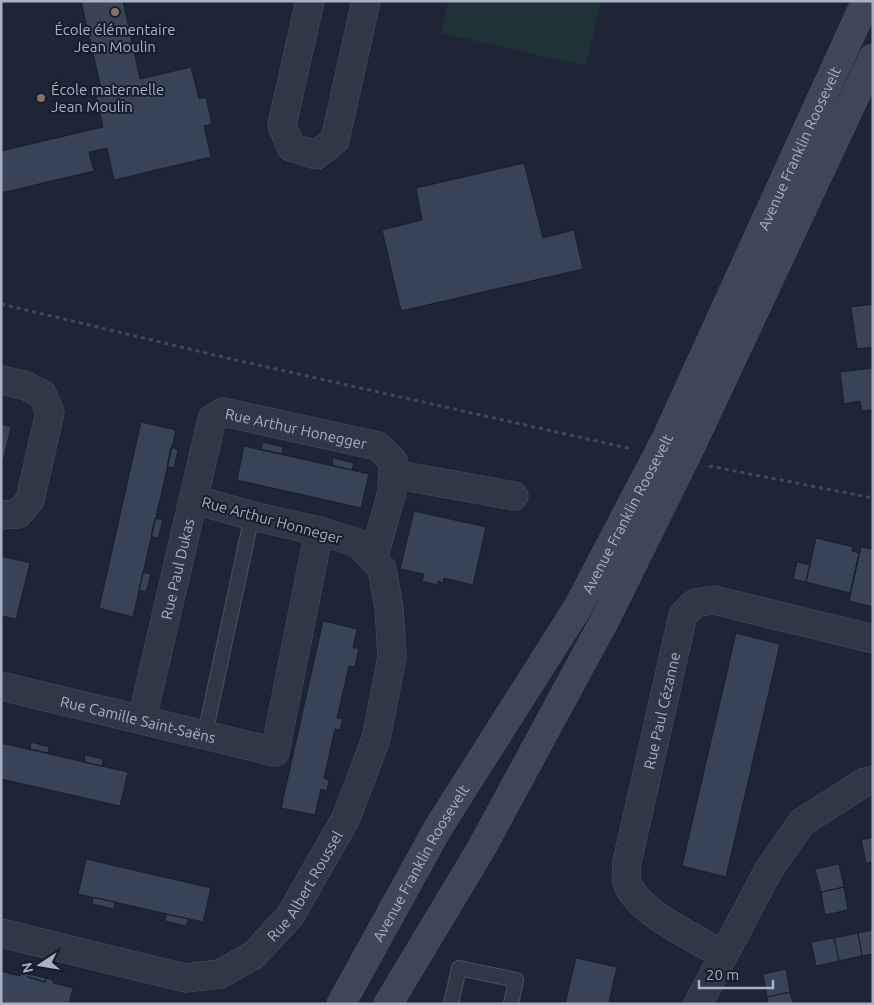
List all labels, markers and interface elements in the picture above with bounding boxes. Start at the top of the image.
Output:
marker: École élémentaire Jean Moulin [109,6,121,18]
place label: École élémentaire Jean Moulin [54,21,176,55]
street label: Avenue Franklin Roosevelt [754,64,844,233]
place label: École maternelle Jean Moulin [51,81,164,115]
marker: École maternelle Jean Moulin [35,92,47,104]
street label: Rue Arthur Honegger [224,404,369,452]
street label: Avenue Franklin Roosevelt [578,431,676,596]
street label: Rue Arthur Honneger [200,493,344,547]
street label: Rue Paul Dukas [157,517,197,621]
street label: Rue Paul Cézanne [640,650,683,771]
street label: Rue Camille Saint-Saëns [59,692,218,746]
street label: Avenue Franklin Roosevelt [369,781,472,944]
street label: Rue Albert Roussel [263,827,346,944]
north arrow [15,940,65,990]
scale bar [699,958,773,990]
text: N [18,961,36,974]
text: 20 m [706,966,739,983]

